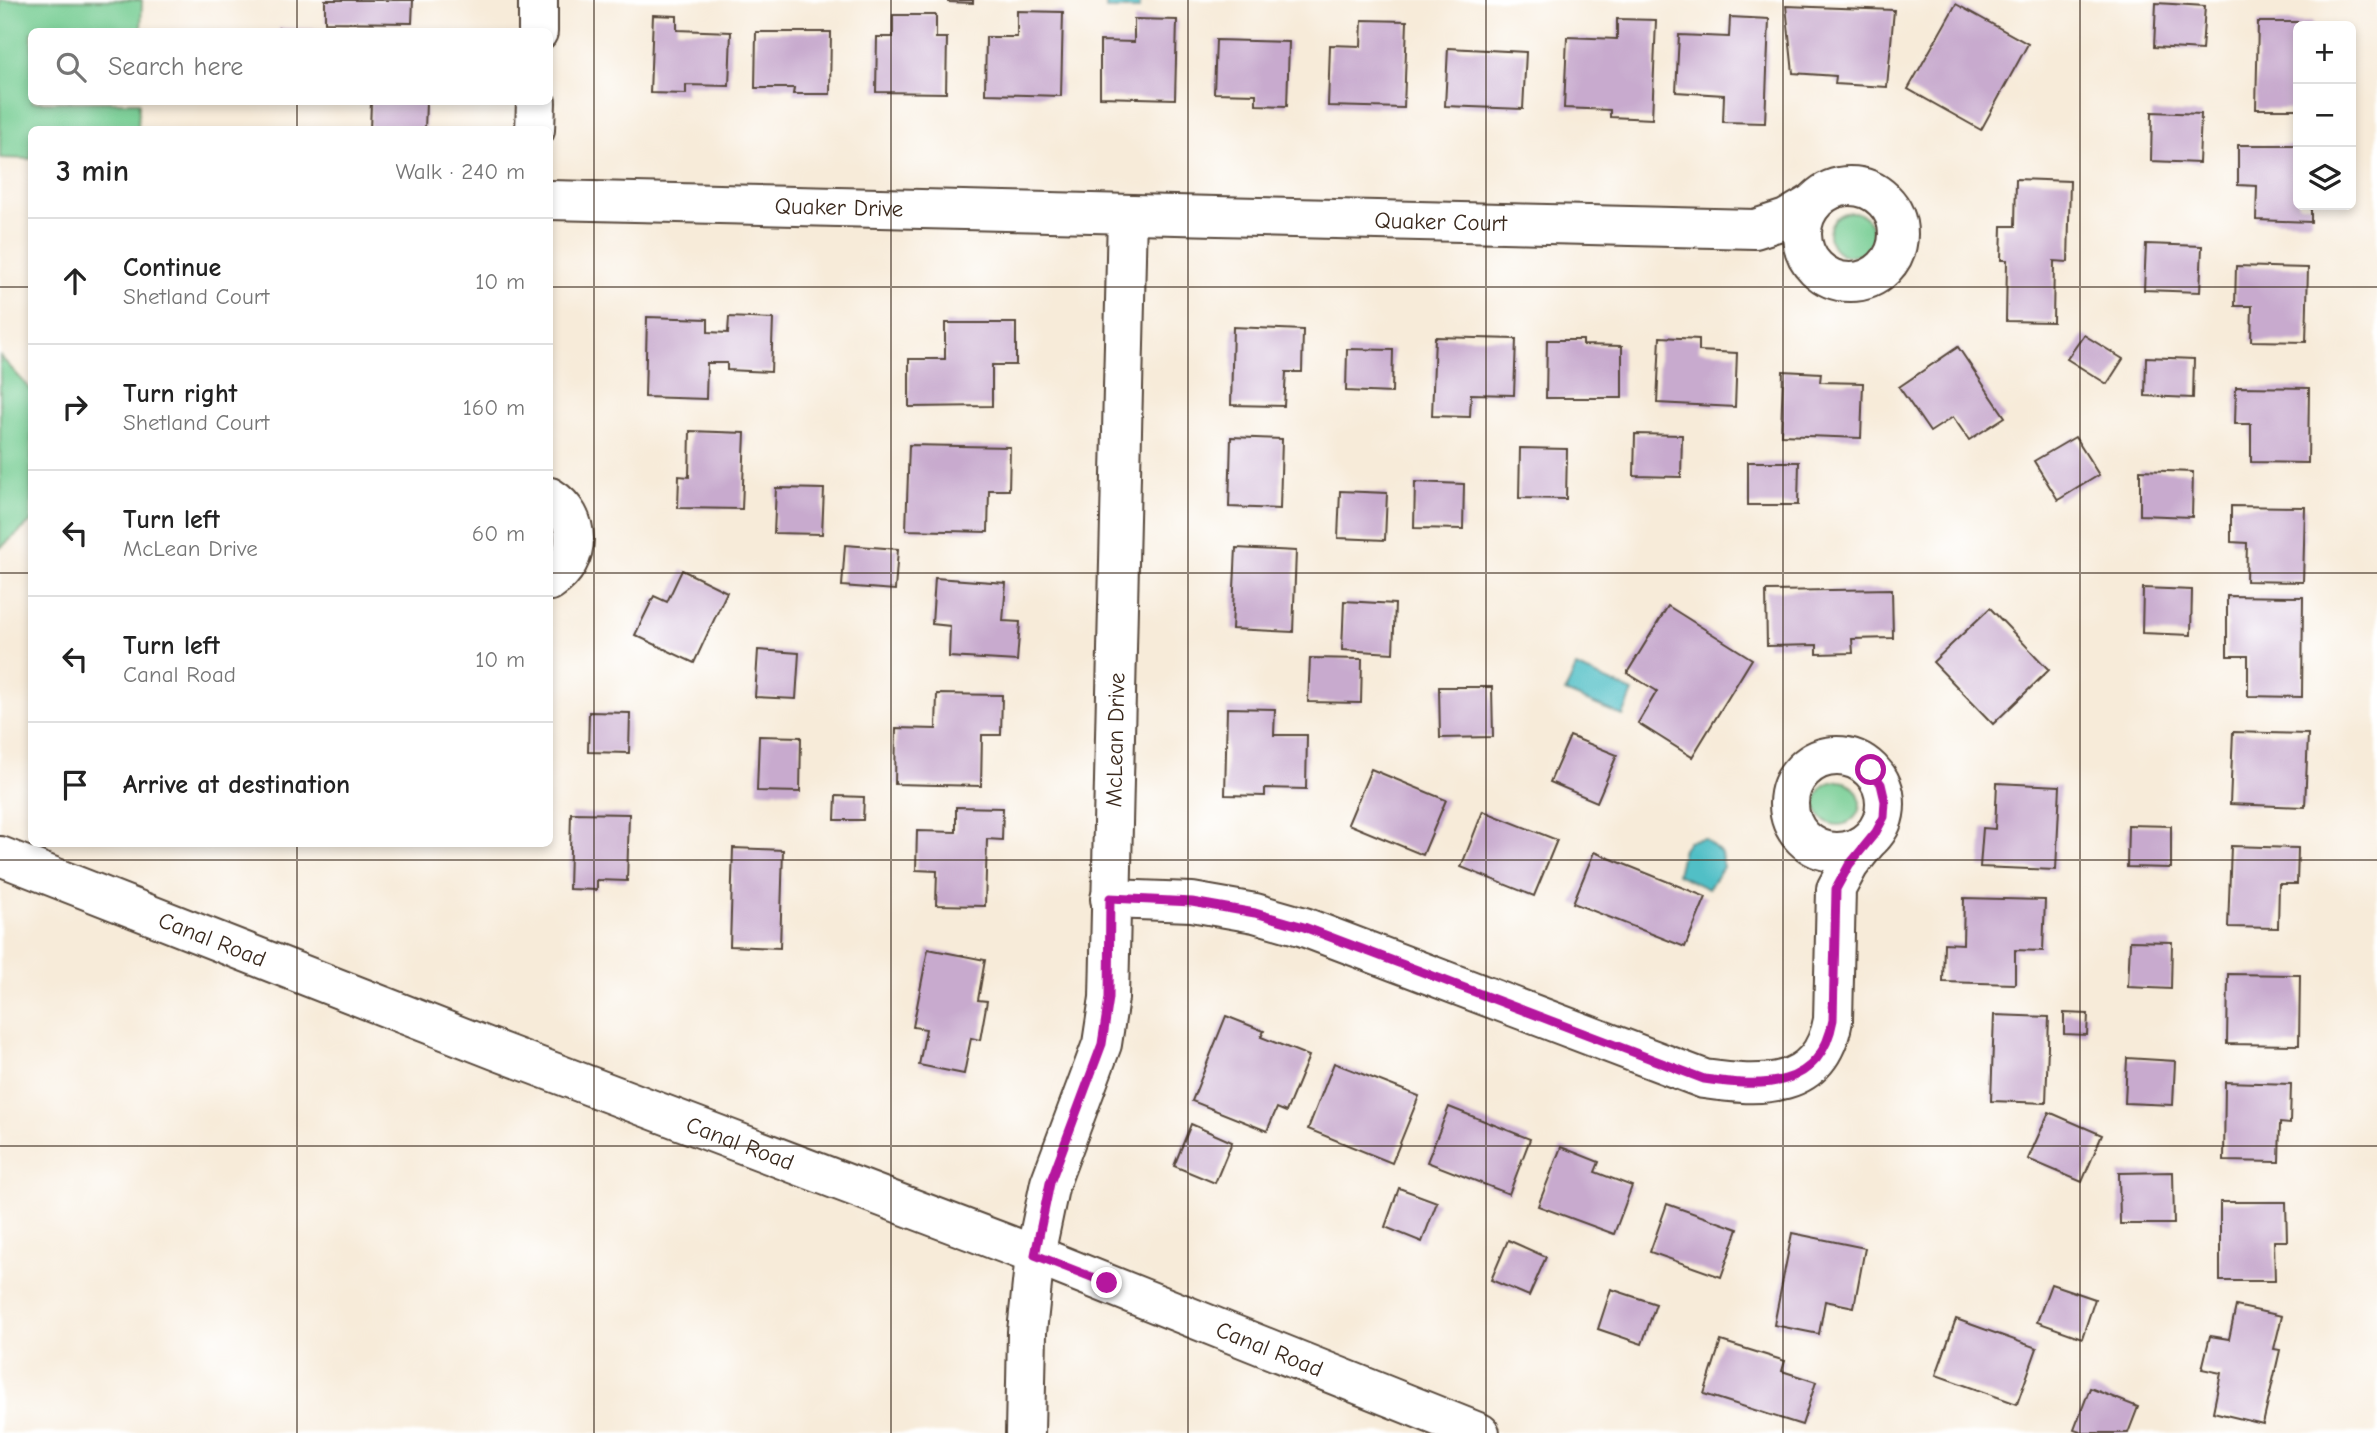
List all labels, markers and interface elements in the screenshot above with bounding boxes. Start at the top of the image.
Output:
map controls [2293,21,2356,210]
button: + [2293,21,2356,84]
search box [28,28,553,105]
icon: search [52,48,90,86]
text: Search here [108,52,243,82]
button: − [2293,84,2356,147]
button: layers [2293,147,2356,210]
text: 3 min [56,154,129,189]
text: Walk · 240 m [395,158,525,185]
street label: Quaker Drive [774,192,903,222]
street label: Quaker Court [1374,206,1509,237]
text: Continue [123,253,221,283]
icon: ahead [56,262,94,300]
text: 10 m [475,268,525,295]
text: Shetland Court [123,283,269,310]
text: Turn right [123,379,237,409]
icon: right [56,388,94,426]
text: 160 m [463,394,525,421]
text: Shetland Court [123,409,269,436]
text: Turn left [123,505,220,535]
icon: left [56,514,94,552]
text: 60 m [472,520,525,547]
text: McLean Drive [123,535,258,562]
text: Turn left [123,631,220,661]
icon: left [56,640,94,678]
text: 10 m [475,646,525,673]
text: Canal Road [123,661,236,688]
street label: McLean Drive [1100,672,1130,808]
route start [1855,754,1886,785]
icon: arrive [56,766,94,804]
text: Arrive at destination [123,770,350,800]
street label: Canal Road [155,906,270,972]
street label: Canal Road [683,1110,798,1176]
route end [1091,1267,1122,1298]
street label: Canal Road [1212,1315,1327,1382]

